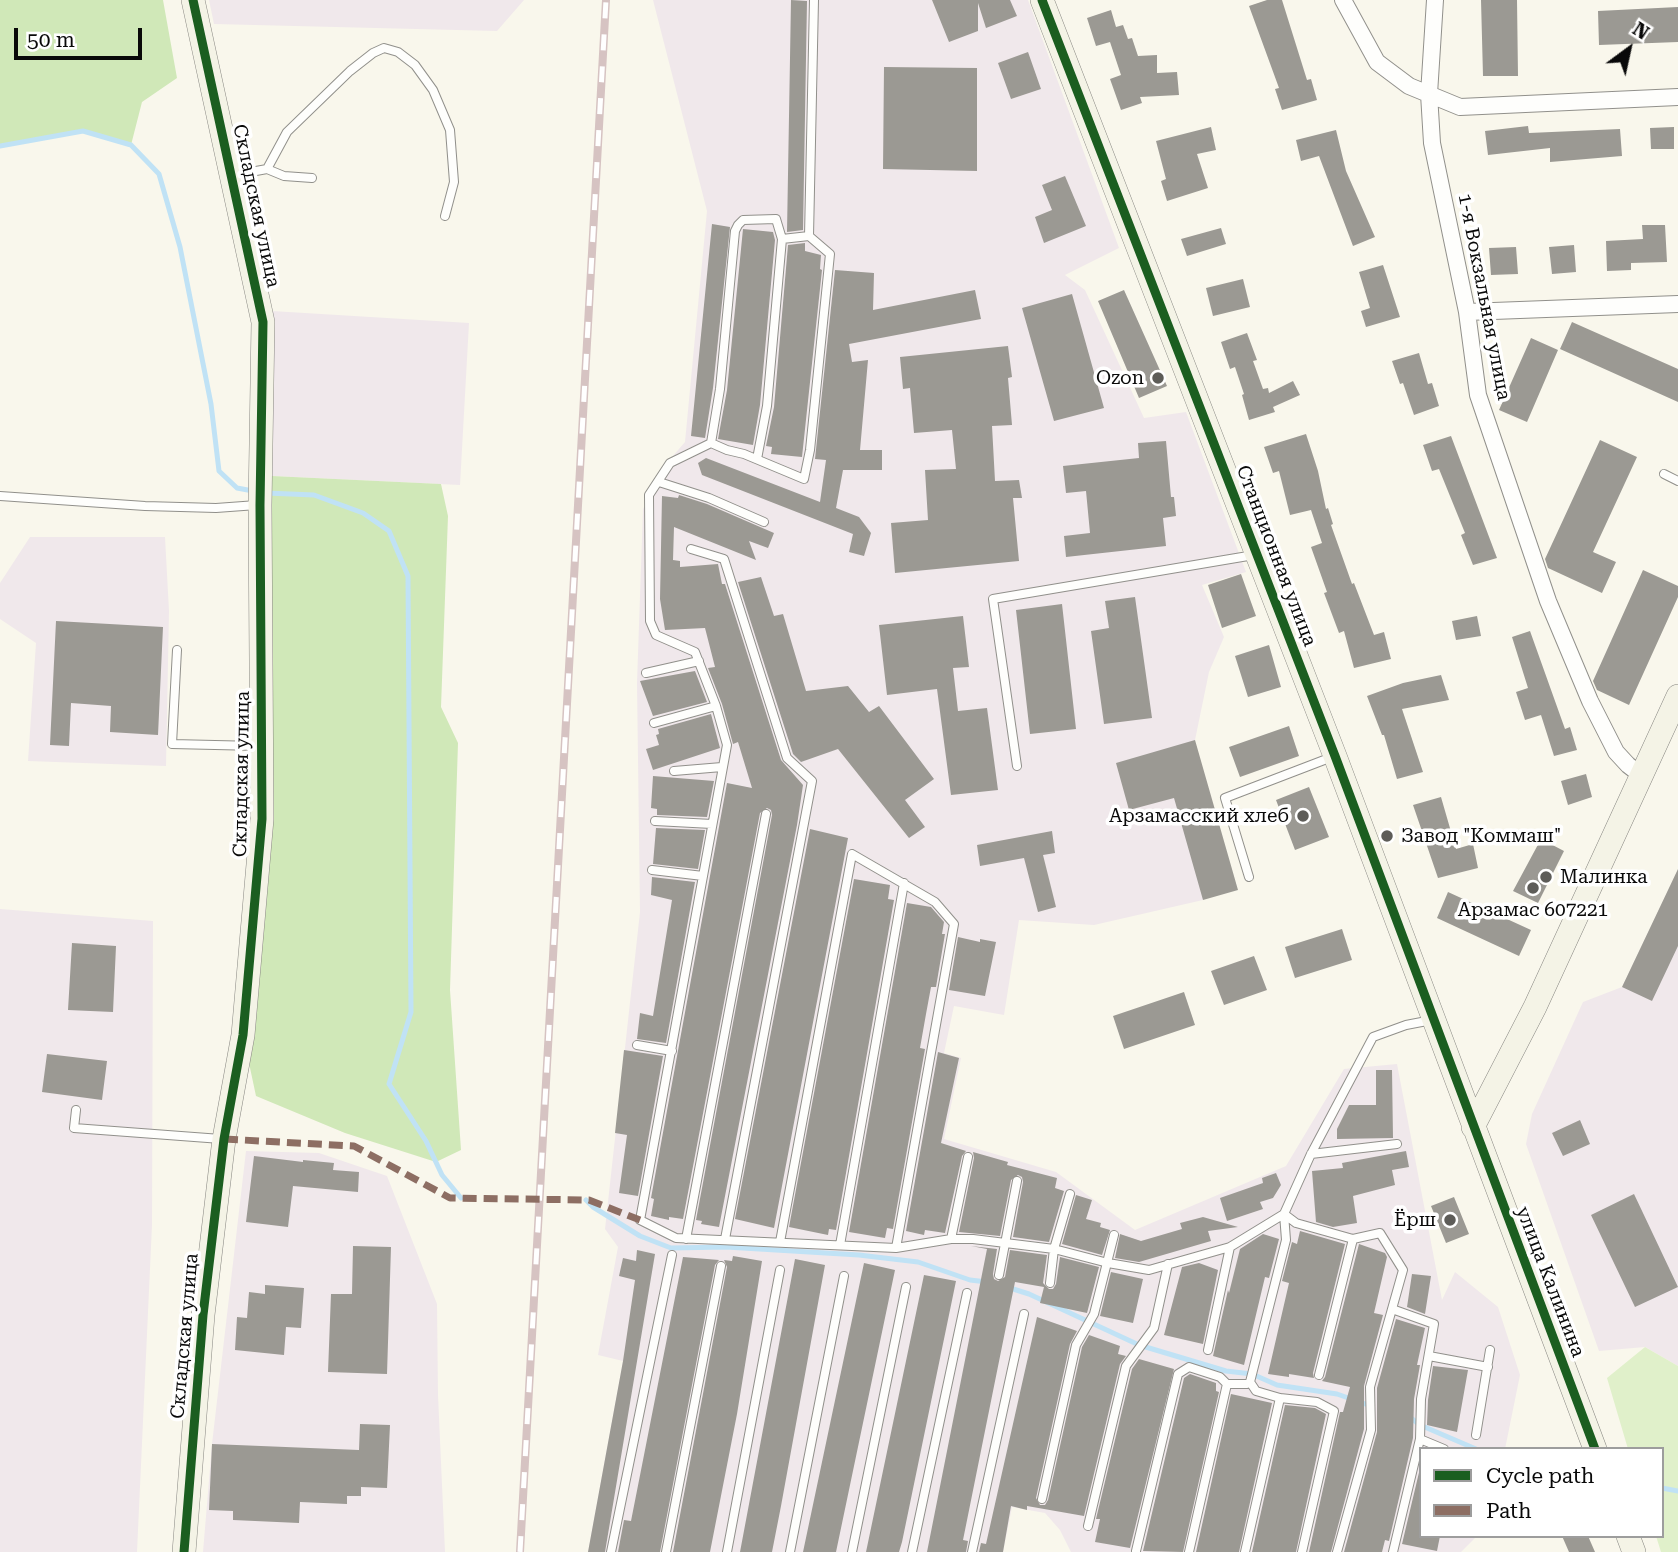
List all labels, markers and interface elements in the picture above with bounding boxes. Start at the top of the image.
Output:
scale bar [18,14,145,58]
north arrow [1594,14,1664,84]
text: N [1628,17,1653,45]
text: 50 m [27,28,75,52]
street label: Складская улица [228,122,284,290]
street label: 1-я Вокзальная улица [1453,192,1515,402]
place label: Ozon [1096,367,1144,389]
marker: Ozon [1150,370,1166,386]
street label: Станционная улица [1231,462,1321,650]
street label: Складская улица [229,691,255,857]
place label: Арзамасский хлеб [1109,805,1289,827]
marker: Арзамасский хлеб [1295,808,1311,824]
place label: Завод "Коммаш" [1401,825,1561,847]
marker: Завод "Коммаш" [1379,828,1395,844]
place label: Малинка [1560,866,1647,888]
marker: Малинка [1538,869,1554,885]
marker: Арзамас 607221 [1525,880,1541,896]
place label: Арзамас 607221 [1458,899,1608,921]
street label: улица Калинина [1511,1203,1589,1361]
place label: Ёрш [1394,1209,1436,1231]
marker: Ёрш [1442,1212,1458,1228]
street label: Складская улица [166,1252,204,1420]
legend [1419,1447,1664,1538]
text: Cycle path [1486,1464,1594,1488]
text: Path [1486,1499,1532,1523]

